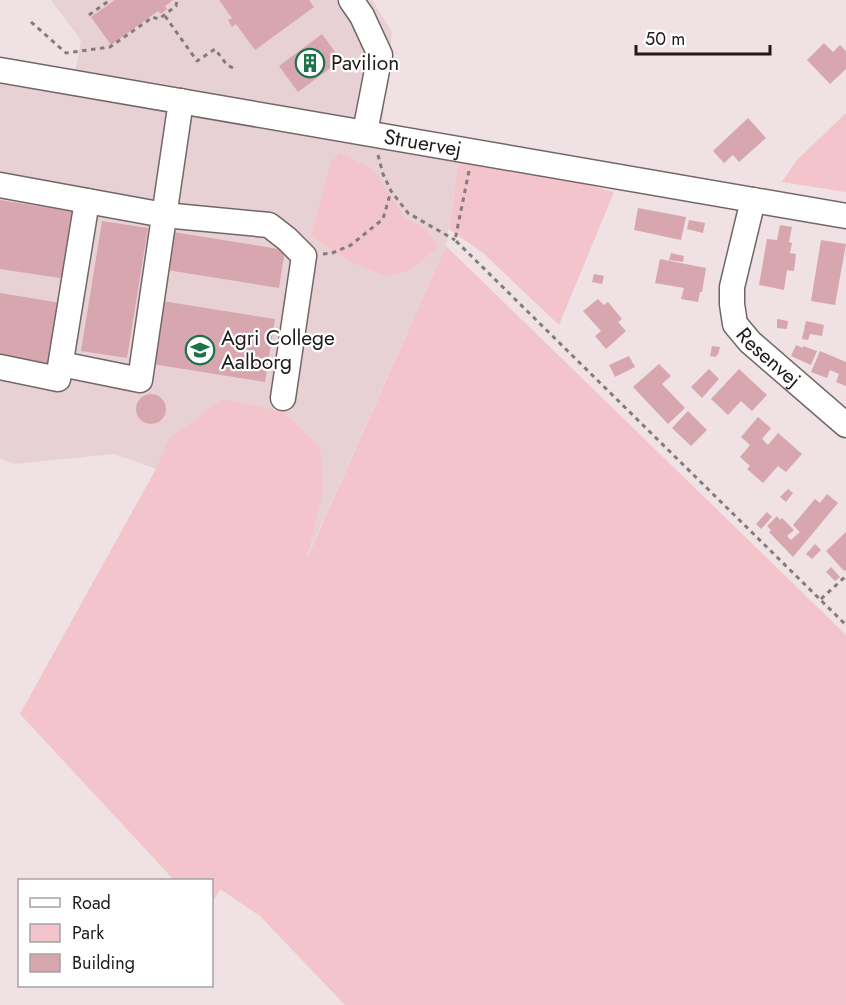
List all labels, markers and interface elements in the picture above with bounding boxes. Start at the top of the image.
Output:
scale bar [636,18,770,56]
text: 50 m [645,26,685,52]
building icon: Pavilion [294,47,326,79]
place label: Pavilion [331,48,399,78]
street label: Struervej [382,122,464,164]
street label: Resenvej [729,321,807,394]
place label: Agri College Aalborg [221,323,335,377]
school or university icon: Agri College Aalborg [184,334,216,366]
legend [18,879,213,987]
text: Road [72,890,111,916]
text: Park [72,920,104,946]
text: Building [72,950,135,976]

